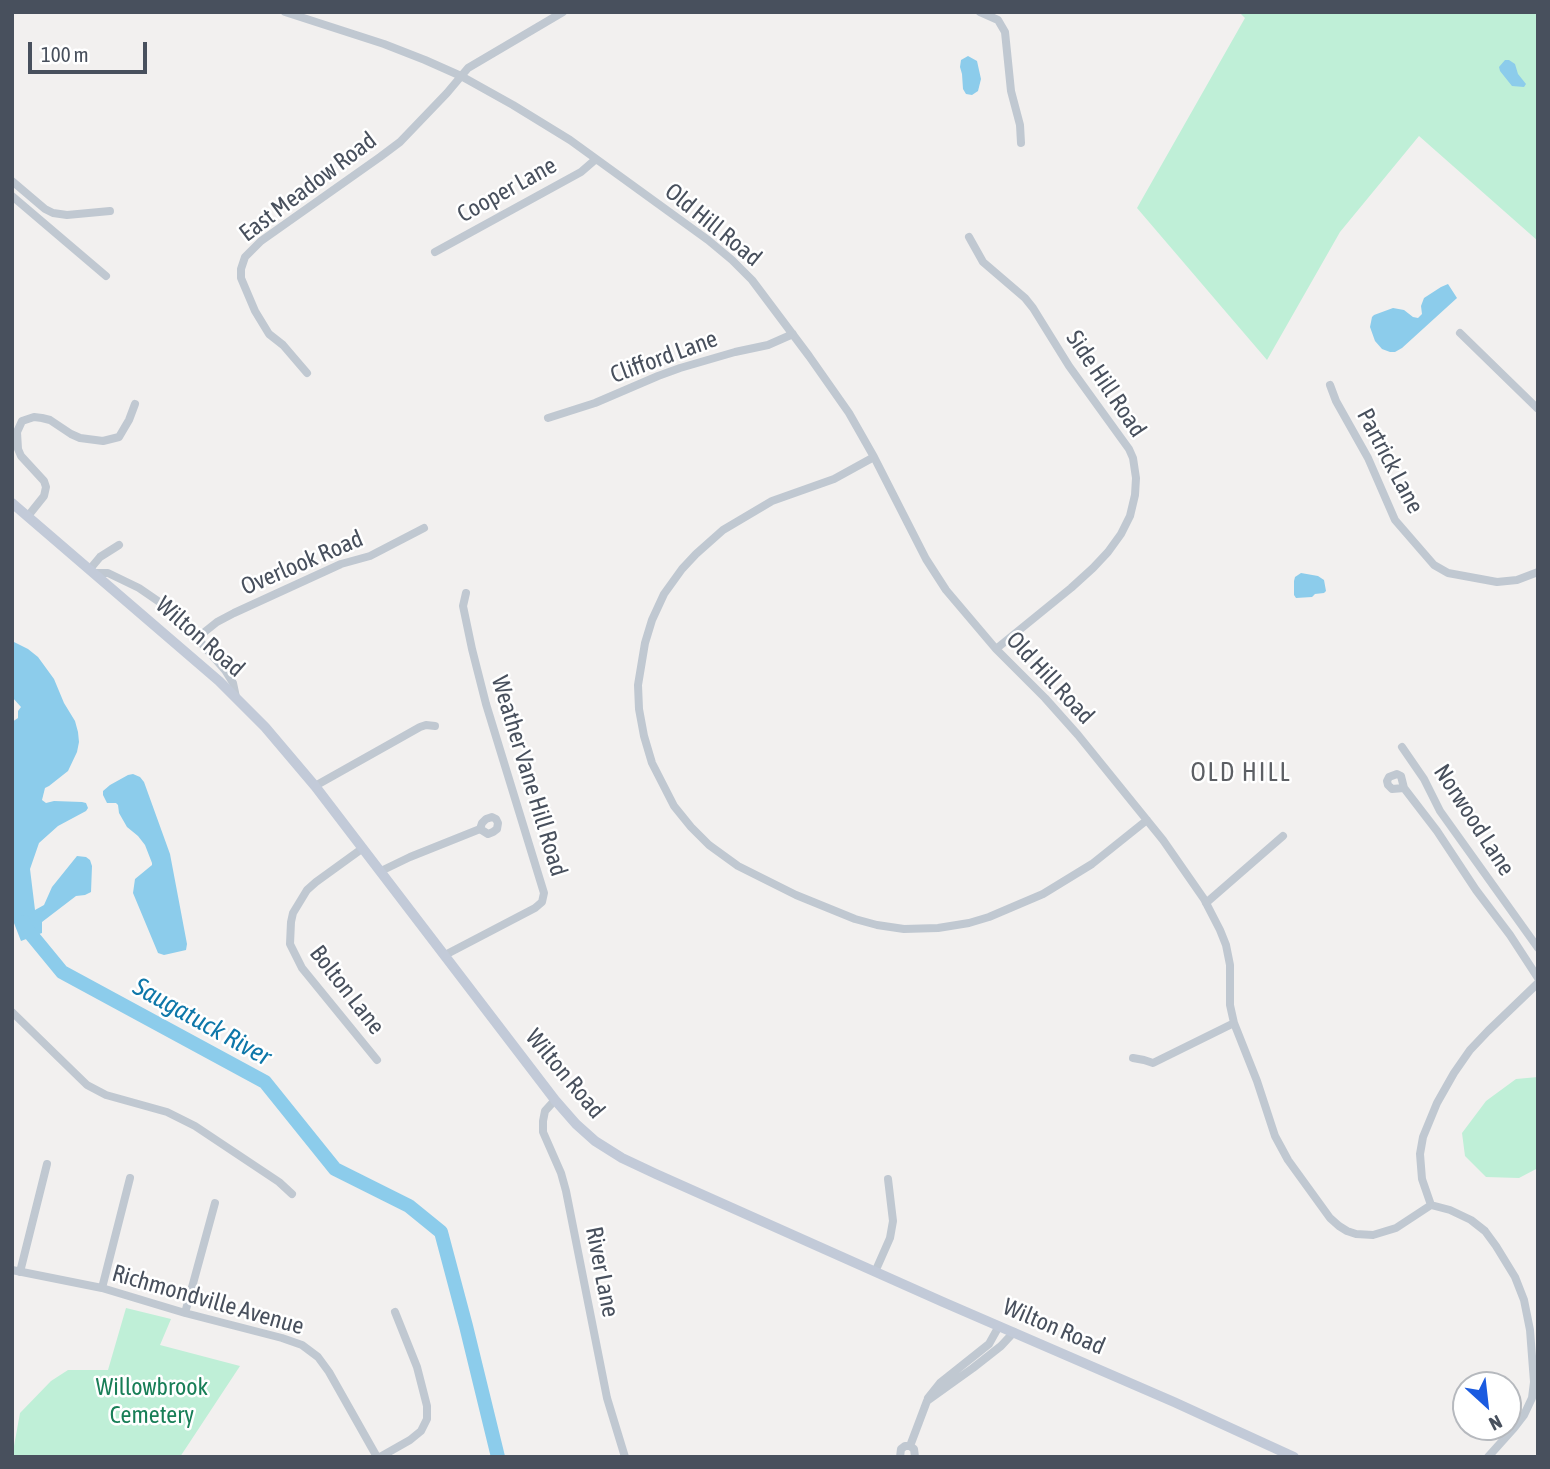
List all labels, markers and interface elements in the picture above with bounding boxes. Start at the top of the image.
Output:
scale bar [32,28,150,72]
text: 100 m [41,42,89,66]
street label: East Meadow Road [234,126,382,248]
street label: Cooper Lane [452,151,562,229]
street label: Old Hill Road [659,177,767,273]
street label: Clifford Lane [607,324,721,390]
street label: Side Hill Road [1060,325,1152,443]
street label: Partrick Lane [1350,404,1430,518]
street label: Overlook Road [237,524,367,602]
street label: Wilton Road [150,591,250,683]
street label: Old Hill Road [1000,626,1100,730]
street label: Weather Vane Hill Road [485,672,573,880]
district label: OLD HILL [1191,757,1291,789]
street label: Norwood Lane [1427,759,1521,881]
street label: Bolton Lane [303,940,391,1040]
water label: Saugatuck River [128,971,276,1073]
street label: Wilton Road [519,1023,611,1125]
street label: River Lane [579,1224,625,1320]
street label: Richmondville Avenue [109,1259,307,1341]
street label: Wilton Road [999,1293,1109,1361]
north arrow [1452,1371,1522,1441]
park label: Willowbrook Cemetery [96,1373,208,1429]
text: N [1486,1411,1506,1435]

